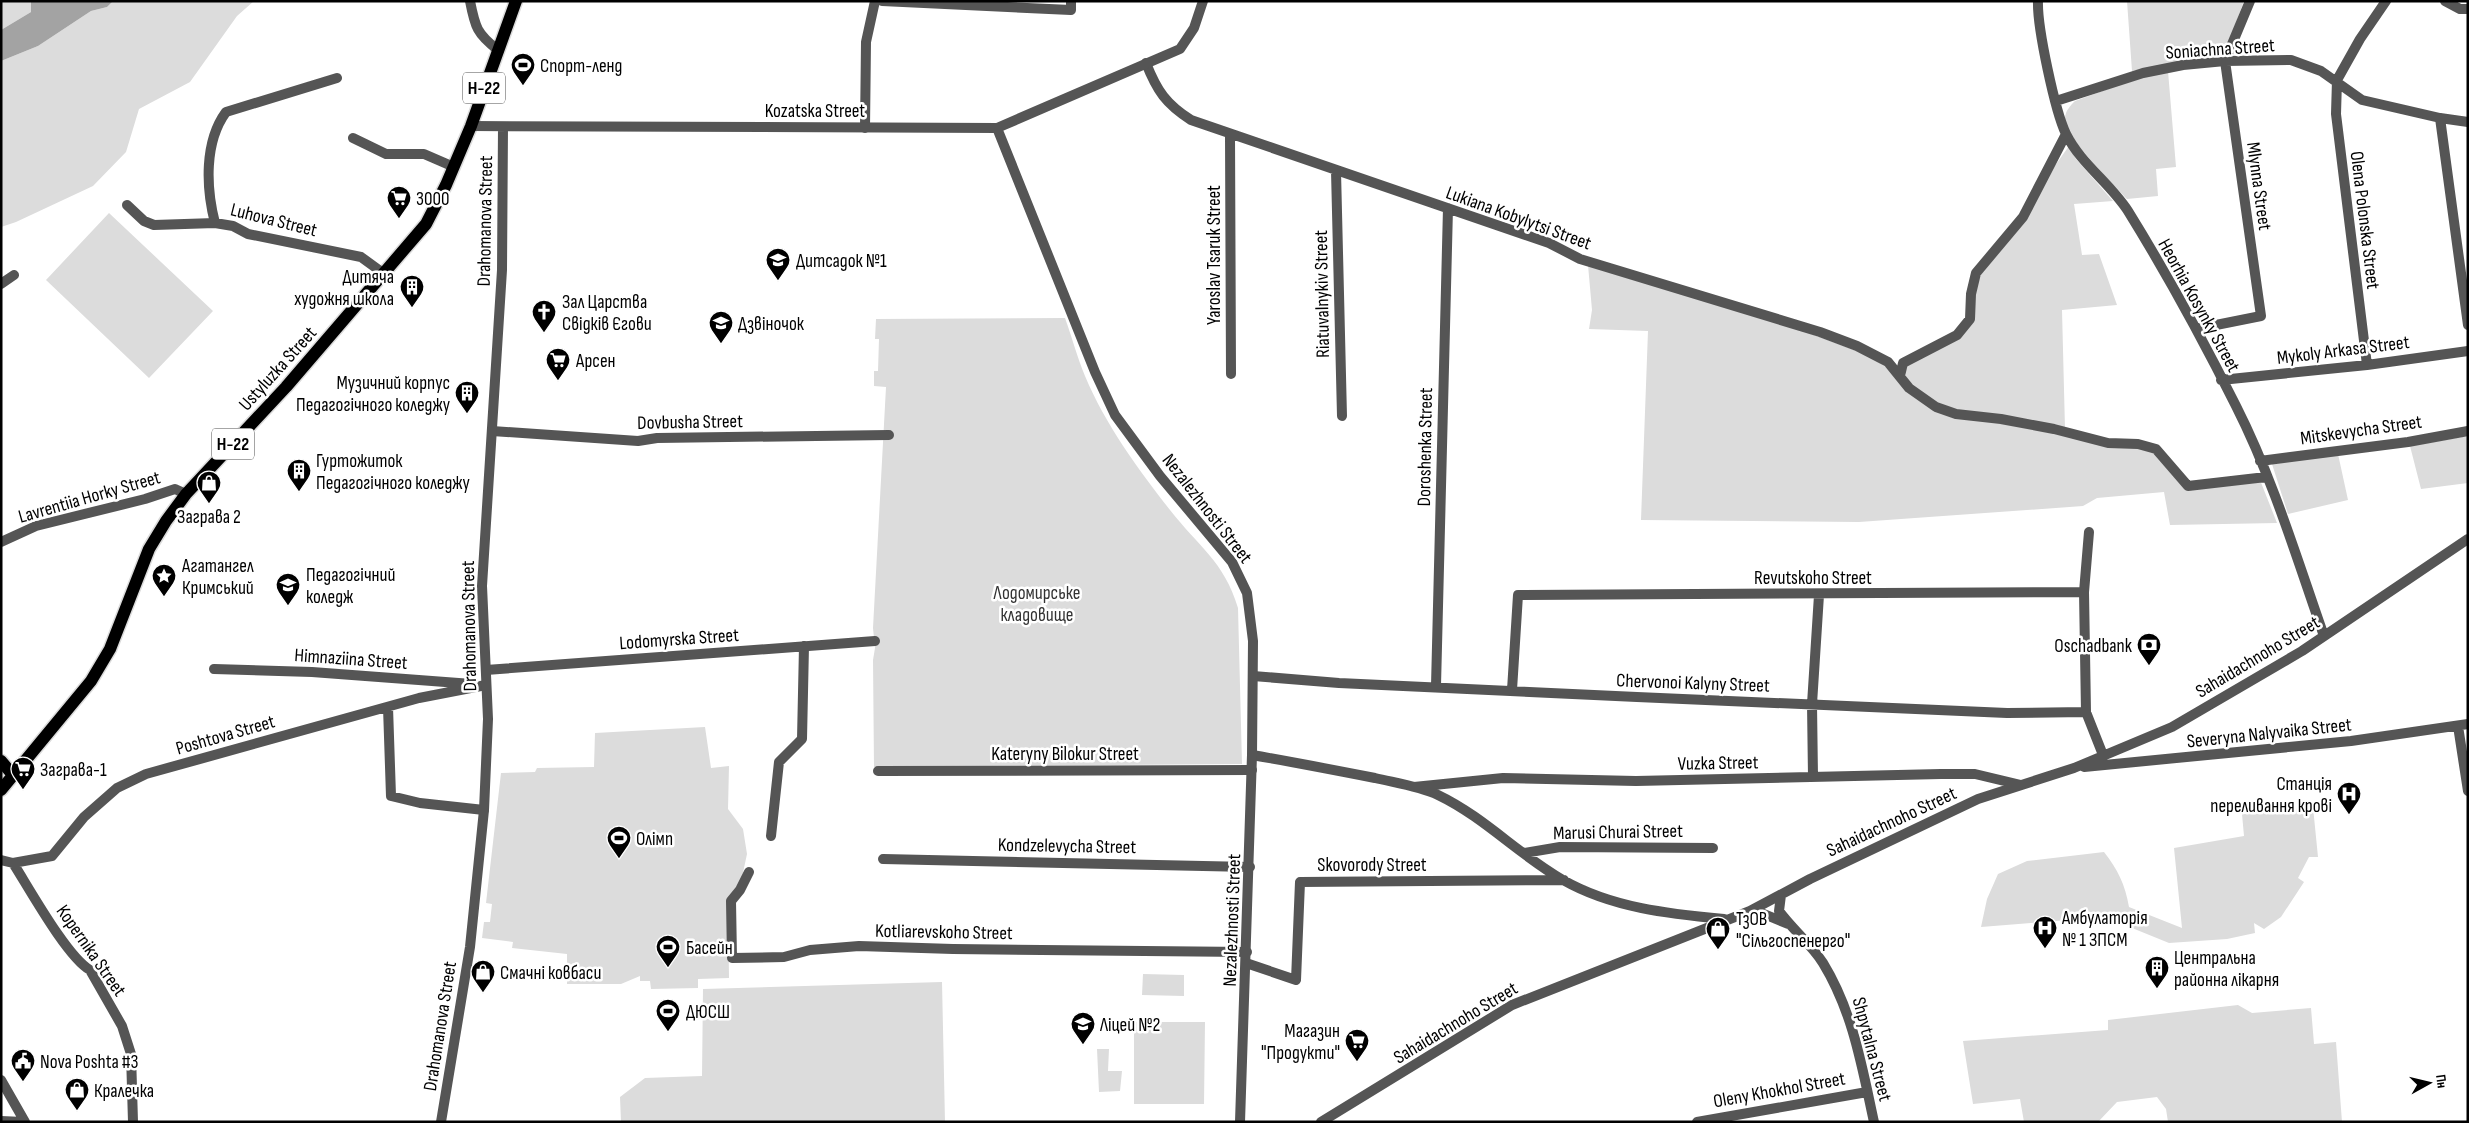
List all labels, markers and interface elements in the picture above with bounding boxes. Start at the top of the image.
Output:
street label: Soniachna Street [2165,34,2276,65]
sports icon: Спорт-ленд [510,52,536,86]
place label: Спорт-ленд [540,55,622,78]
road number: Н-22 [463,73,505,104]
street label: Kozatska Street [765,100,865,123]
street label: Mlynna Street [2241,141,2276,232]
street label: Olena Polonska Street [2345,150,2384,291]
street label: Drahomanova Street [473,155,498,287]
street label: Lukiana Kobylytsi Street [1443,181,1594,255]
supermarket icon: 3000 [386,185,412,219]
street label: Yaroslav Tsaruk Street [1203,185,1226,325]
place label: 3000 [416,188,449,211]
street label: Luhova Street [228,199,319,242]
street label: Riatuvalnykiv Street [1310,230,1335,358]
street label: Heorhia Kosynky Street [2153,235,2245,377]
school or university icon: Дитсадок №1 [765,247,791,281]
place label: Дитсадок №1 [796,250,887,273]
place label: Дитяча художня школа [294,266,394,311]
building icon: Дитяча художня школа [399,274,425,308]
place label: Зал Царства Свідків Єгови [562,291,652,336]
church icon: Зал Царства Свідків Єгови [531,299,557,333]
school or university icon: Дзвіночок [708,310,734,344]
place label: Дзвіночок [738,313,805,336]
street label: Ustyluzka Street [234,322,322,416]
street label: Mykoly Arkasa Street [2276,331,2411,370]
supermarket icon: Арсен [545,347,571,381]
place label: Арсен [575,350,615,373]
place label: Музичний корпус Педагогічного коледжу [296,372,451,417]
building icon: Музичний корпус Педагогічного коледжу [454,380,480,414]
street label: Doroshenka Street [1413,387,1438,507]
street label: Dovbusha Street [637,410,743,435]
street label: Mitskevycha Street [2299,411,2424,450]
road number: Н-22 [212,428,254,459]
street label: Nezalezhnosti Street [1157,449,1257,569]
place label: Гуртожиток Педагогічного коледжу [316,450,471,495]
building icon: Гуртожиток Педагогічного коледжу [286,458,312,492]
street label: Lavrentiia Horky Street [16,466,163,529]
shop icon: Заграва 2 [196,470,222,504]
place label: Заграва 2 [177,506,241,529]
place label: Агатангел Кримський [181,555,254,600]
street label: Drahomanova Street [457,560,482,692]
place icon: Агатангел Кримський [151,563,177,597]
place label: Педагогічний коледж [306,564,395,609]
street label: Revutskoho Street [1754,567,1872,590]
school or university icon: Педагогічний коледж [275,572,301,606]
park label: Лодомирське кладовище [993,582,1080,627]
street label: Sahaidachnoho Street [2192,611,2324,703]
street label: Lodomyrska Street [619,624,740,655]
bank icon: Oschadbank [2136,632,2162,666]
place label: Oschadbank [2054,635,2133,658]
street label: Himnaziina Street [294,644,408,675]
street label: Chervonoi Kalyny Street [1616,669,1770,698]
street label: Poshtova Street [173,710,278,761]
street label: Severyna Nalyvaika Street [2186,713,2353,754]
street label: Kateryny Bilokur Street [991,743,1139,766]
street label: Vuzka Street [1677,751,1759,776]
supermarket icon: Заграва-1 [10,756,36,790]
place label: Заграва-1 [40,759,107,782]
place label: Станція переливання крові [2210,773,2332,818]
hospital icon: Станція переливання крові [2336,781,2362,815]
street label: Sahaidachnoho Street [1823,782,1960,862]
street label: Marusi Churai Street [1553,820,1683,845]
sports icon: Олімп [606,825,632,859]
place label: Олімп [636,828,673,851]
street label: Kondzelevycha Street [998,834,1136,859]
street label: Nezalezhnosti Street [1219,853,1246,987]
street label: Skovorody Street [1317,854,1427,877]
street label: Kopernika Street [51,901,131,1001]
place label: Амбулаторія № 1 ЗПСМ [2061,907,2148,952]
place label: ТзОВ "Сільгоспенерго" [1736,908,1850,953]
hospital icon: Амбулаторія № 1 ЗПСМ [2032,915,2058,949]
shop icon: ТзОВ "Сільгоспенерго" [1705,916,1731,950]
street label: Kotliarevskoho Street [875,920,1013,945]
sports icon: Басейн [655,934,681,968]
place label: Басейн [686,937,733,960]
place label: Центральна районна лікарня [2174,947,2279,992]
building icon: Центральна районна лікарня [2144,955,2170,989]
shop icon: Смачні ковбаси [470,959,496,993]
street label: Drahomanova Street [419,960,462,1093]
place label: Смачні ковбаси [500,962,601,985]
street label: Sahaidachnoho Street [1390,977,1522,1069]
street label: Shpytalna Street [1847,995,1897,1104]
sports icon: ДЮСШ [655,998,681,1032]
place label: ДЮСШ [686,1001,730,1024]
school or university icon: Ліцей №2 [1070,1011,1096,1045]
place label: Ліцей №2 [1099,1014,1160,1037]
place label: Магазин "Продукти" [1261,1020,1340,1065]
supermarket icon: Магазин "Продукти" [1344,1028,1370,1062]
public building icon: Nova Poshta #3 [10,1048,36,1082]
place label: Nova Poshta #3 [40,1051,138,1074]
north arrow [2404,1058,2454,1108]
street label: Oleny Khokhol Street [1711,1068,1847,1113]
text: Пн [2432,1073,2451,1089]
shop icon: Кралечка [64,1077,90,1111]
place label: Кралечка [94,1080,154,1103]

